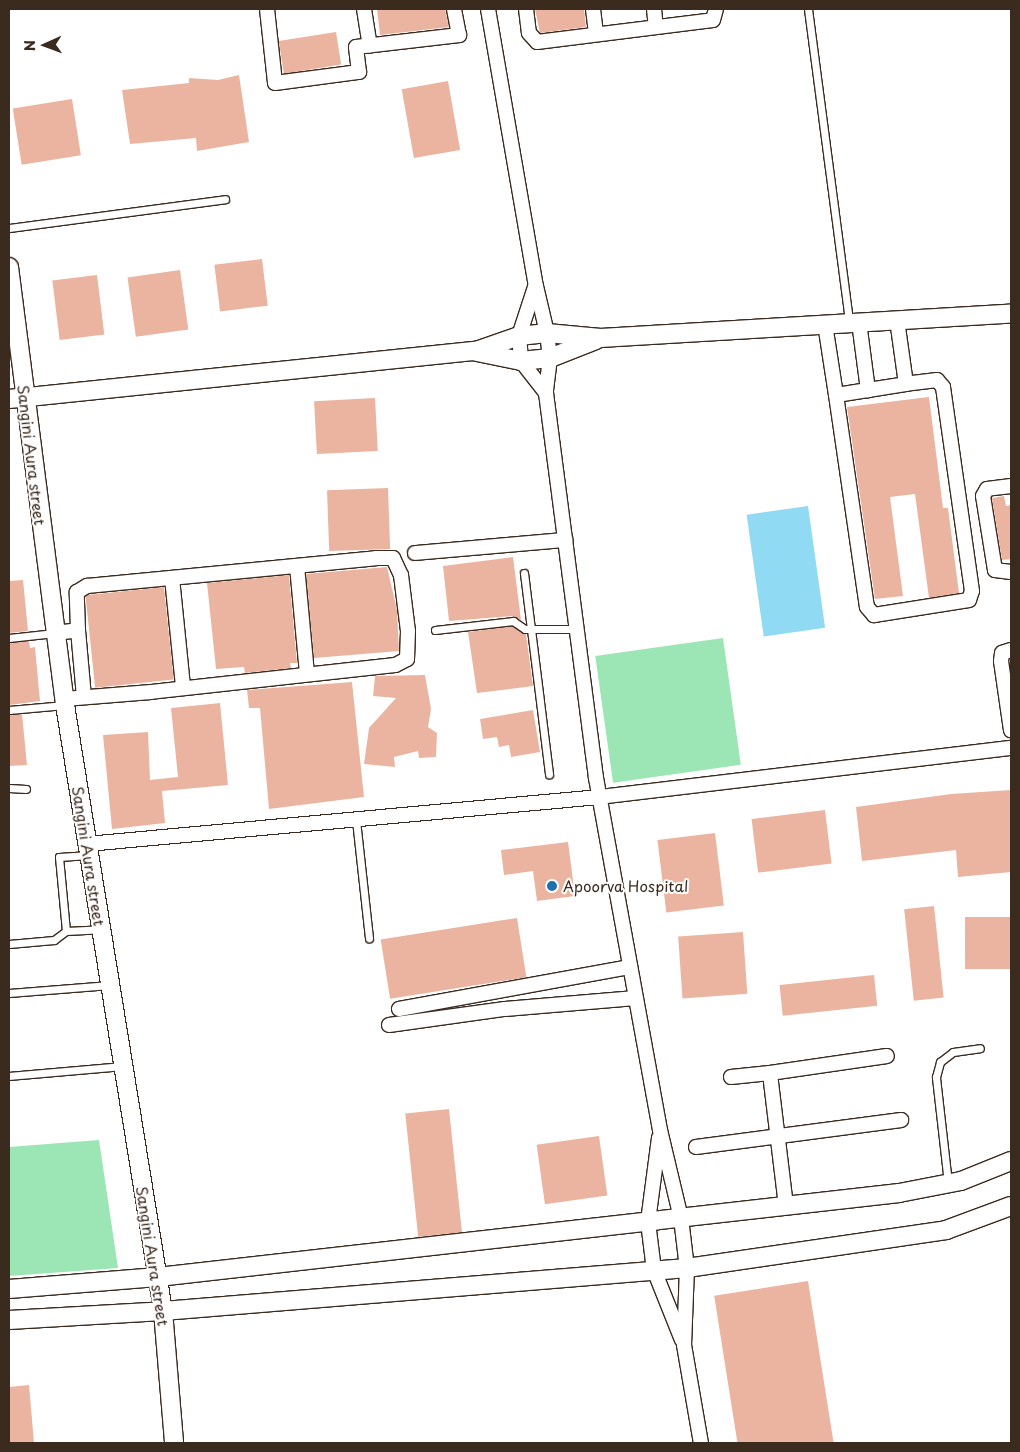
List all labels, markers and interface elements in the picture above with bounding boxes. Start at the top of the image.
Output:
north arrow [20,20,70,70]
text: N [19,40,40,51]
street label: Sangini Aura street [14,383,50,527]
street label: Sangini Aura street [69,784,109,928]
place label: Apoorva Hospital [563,877,689,895]
marker: Apoorva Hospital [545,879,559,893]
street label: Sangini Aura street [133,1184,173,1328]

